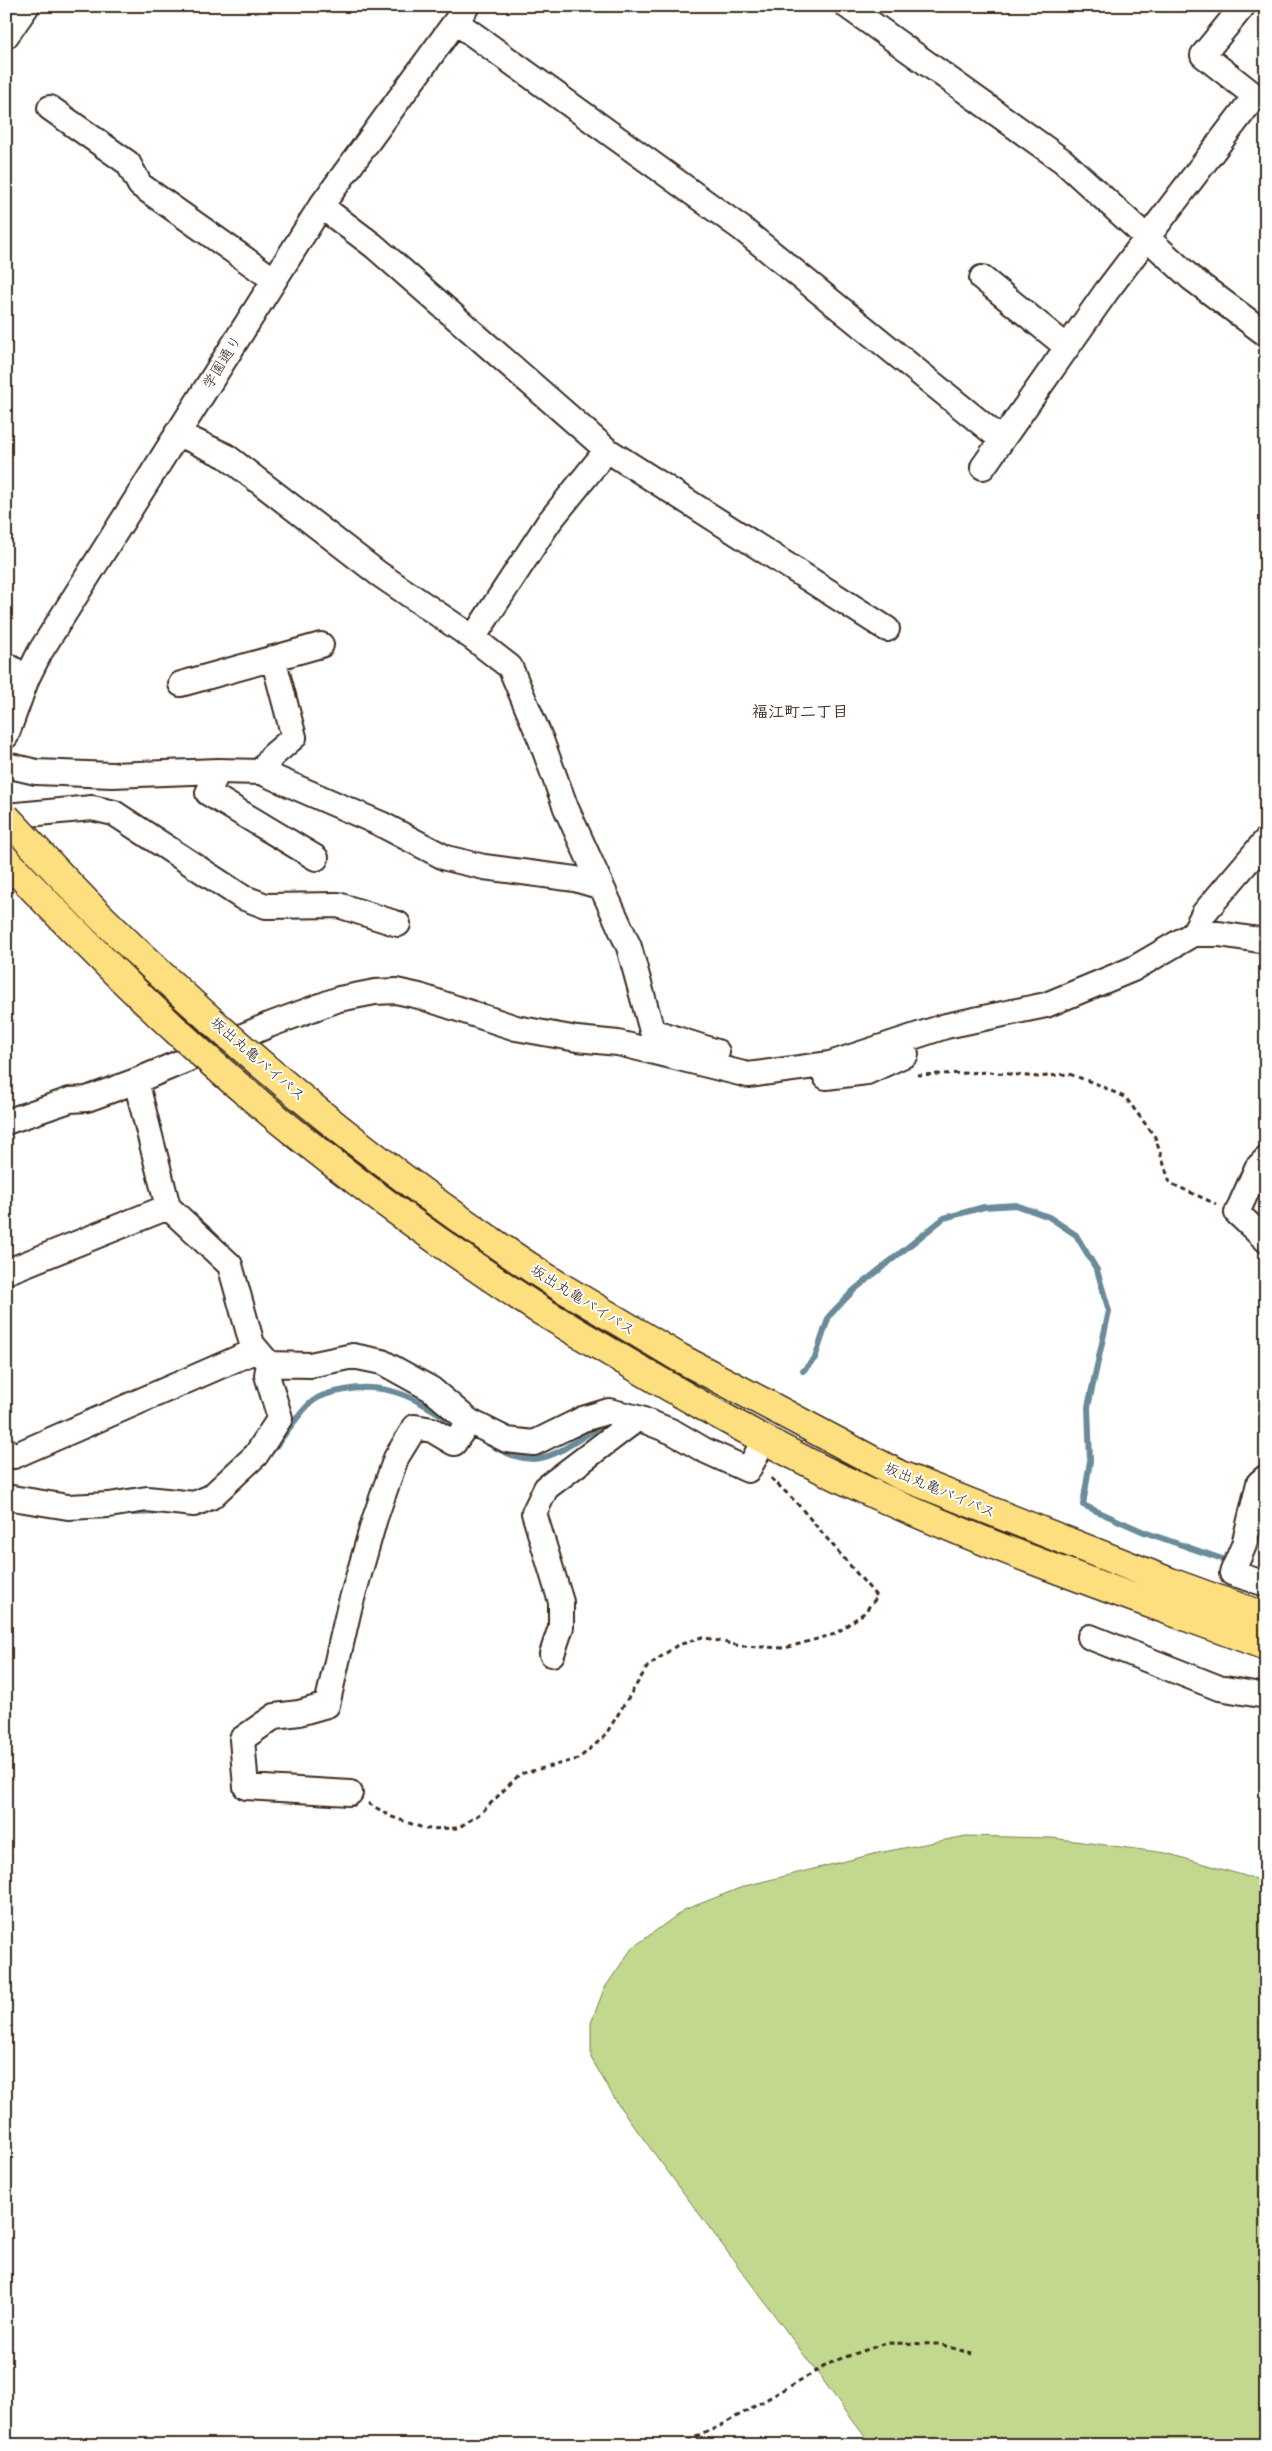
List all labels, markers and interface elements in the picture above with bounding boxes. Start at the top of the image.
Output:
street label: 学園通り [198,331,246,392]
district label: 福江町二丁目 [752,701,848,721]
street label: 坂出丸亀バイパス [207,1012,310,1105]
street label: 坂出丸亀バイパス [527,1260,639,1339]
street label: 坂出丸亀バイパス [881,1457,999,1522]

